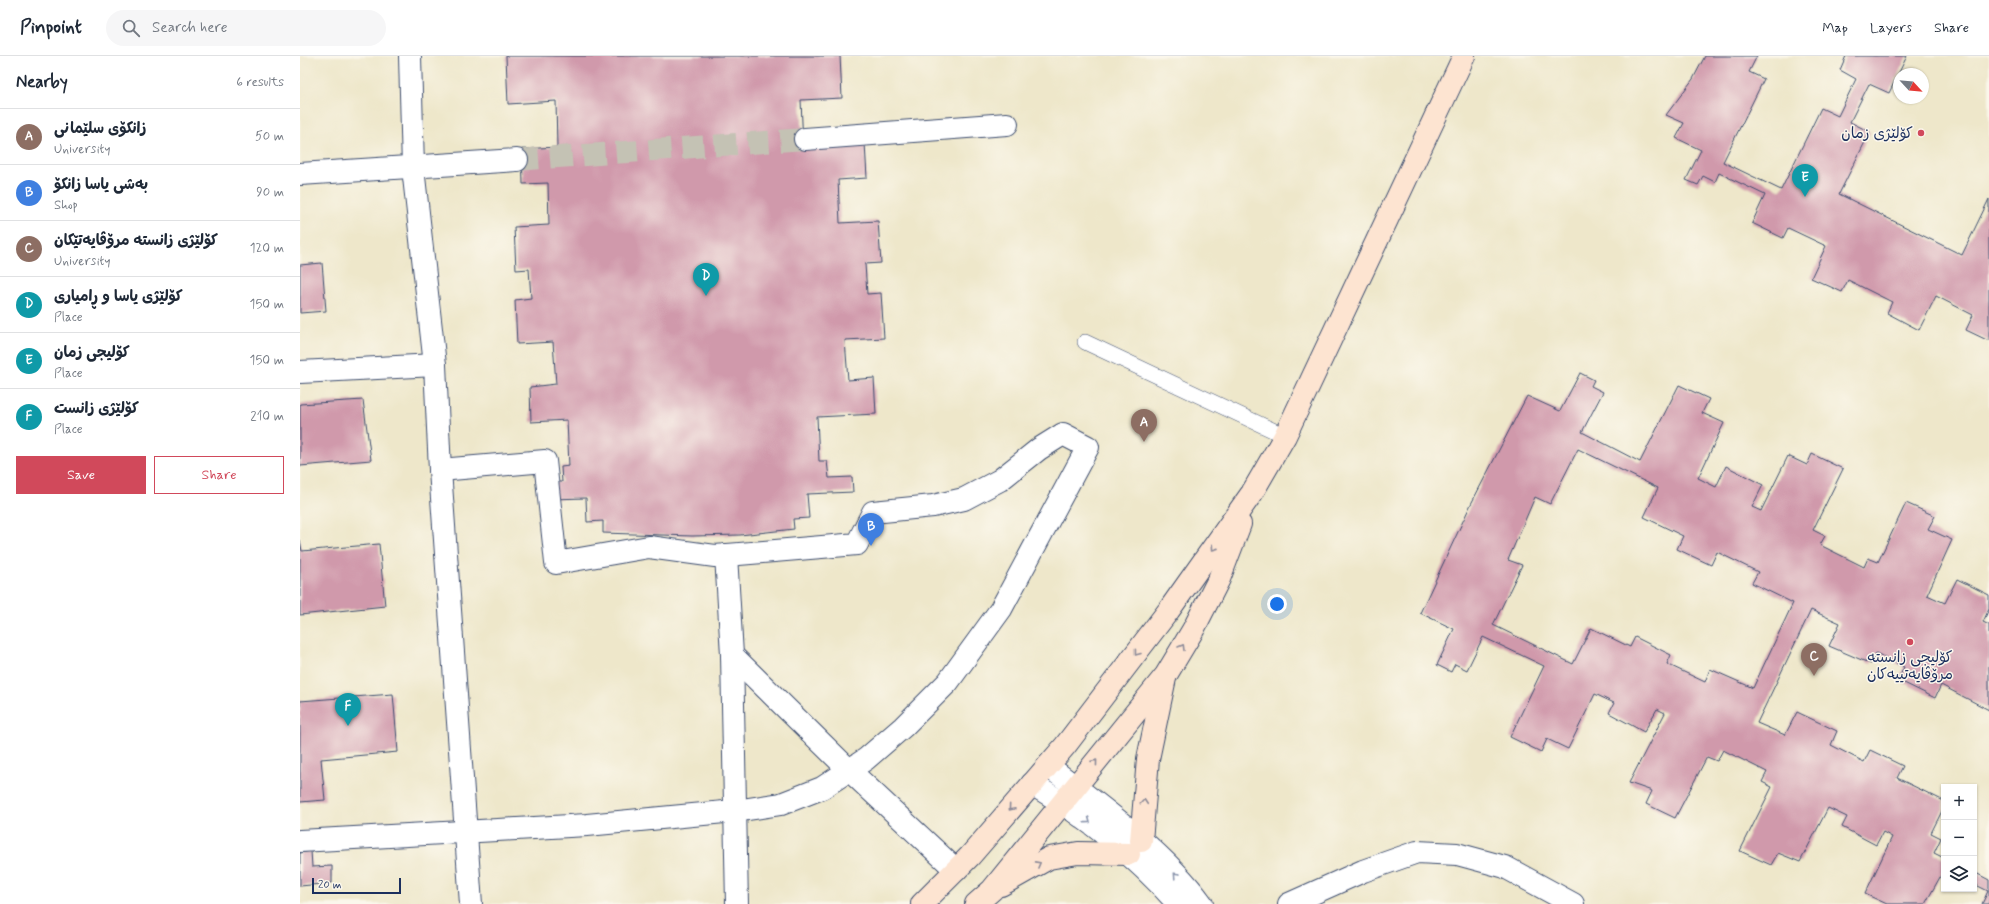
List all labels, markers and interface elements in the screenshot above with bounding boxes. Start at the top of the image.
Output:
search box [106,10,386,46]
text: Pinpoint [20,15,82,40]
icon: search [120,17,142,39]
text: Search here [152,18,228,38]
text: Map [1822,19,1848,37]
text: Layers [1870,19,1912,37]
text: Share [1934,19,1969,37]
north arrow [1893,68,1929,104]
text: Nearby [16,71,68,93]
text: 6 results [236,74,284,91]
text: زانکۆی سلێمانی [54,119,146,139]
place label: کۆلێژی زمان [1841,124,1913,144]
text: A [25,128,33,145]
text: 50 m [255,128,284,145]
marker: کۆلێژی زمان [1916,128,1926,138]
text: University [54,141,110,158]
pin: E [1792,164,1818,197]
text: بەشی یاسا زانکۆ [54,175,148,195]
text: B [25,184,33,201]
text: 90 m [256,184,284,201]
text: Shop [54,197,78,214]
text: کۆلێژی زانستە مرۆڤایەتێکان [54,231,218,251]
text: C [24,240,34,257]
text: 120 m [250,240,284,257]
text: University [54,253,110,270]
pin: D [693,263,719,296]
text: کۆلێژی یاسا و ڕامیاری [54,287,183,307]
text: D [25,296,33,313]
text: 150 m [250,296,284,313]
text: Place [54,309,83,326]
text: کۆلیجی زمان [54,343,130,363]
text: E [25,352,33,369]
text: 150 m [250,352,284,369]
text: Place [54,365,83,382]
text: کۆلێژی زانست [54,399,139,419]
text: F [26,408,32,425]
text: 210 m [250,408,284,425]
pin: A [1131,409,1157,442]
text: Place [54,421,83,438]
button: Save [16,456,146,494]
button: Share [154,456,284,494]
pin: B [858,513,884,546]
one-way arrow [1211,544,1219,551]
your location [1267,594,1287,614]
marker: کۆلیجی زانستە مرۆڤایەتییەکان [1905,637,1915,647]
pin: C [1801,643,1827,676]
one-way arrow [1178,644,1185,651]
one-way arrow [1134,648,1141,655]
place label: کۆلیجی زانستە مرۆڤایەتییەکان [1867,648,1953,685]
pin: F [335,693,361,726]
one-way arrow [1091,759,1098,766]
map controls [1941,784,1977,892]
button: + [1941,784,1977,820]
one-way arrow [1139,799,1148,805]
one-way arrow [1008,803,1016,811]
one-way arrow [1083,816,1090,823]
button: − [1941,820,1977,856]
button: layers [1941,856,1977,892]
one-way arrow [1034,862,1041,869]
one-way arrow [1174,872,1181,880]
scale bar [312,876,401,895]
text: 20 m [318,878,341,892]

